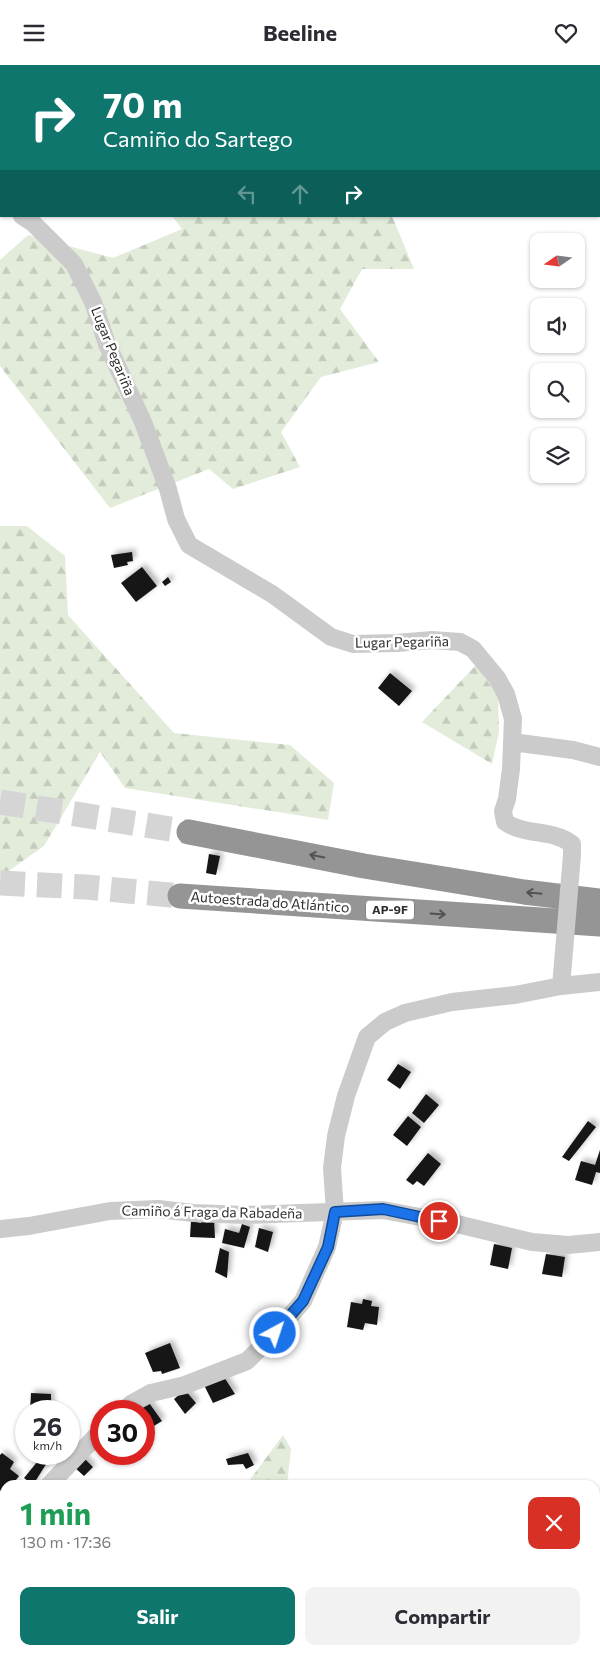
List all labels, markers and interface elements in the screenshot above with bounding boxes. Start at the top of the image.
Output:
icon: menu [20,19,48,47]
text: Beeline [263,19,337,46]
icon: heart [552,19,580,47]
text: 70 m [103,82,183,125]
icon: right [20,85,85,150]
text: Camiño do Sartego [103,125,293,152]
icon: left [233,180,261,208]
icon: ahead [286,180,314,208]
icon: right [339,180,367,208]
north arrow [530,233,585,287]
map controls [530,233,585,483]
button: sound [530,298,585,353]
street label: Lugar Pegariña [88,304,139,398]
button: search [530,363,585,418]
button: layers [530,428,585,483]
street label: Lugar Pegariña [355,632,449,651]
one-way arrow [309,851,325,861]
street label: Autoestrada do Atlántico [190,887,350,916]
one-way arrow [526,888,542,898]
road number: AP-9F [366,901,414,919]
one-way arrow [430,909,446,918]
pin [418,1200,460,1242]
street label: Camiño á Fraga da Rabadeña [121,1201,303,1222]
icon: arrive [425,1207,453,1235]
position arrow [248,1306,300,1358]
speed limit sign: 30 [90,1400,155,1465]
text: 26 [33,1411,62,1441]
text: km/h [33,1438,62,1452]
text: 1 min [20,1494,91,1531]
button: close [528,1497,580,1549]
text: 130 m · 17:36 [20,1532,111,1551]
button: Salir [20,1587,295,1645]
button: Compartir [305,1587,580,1645]

